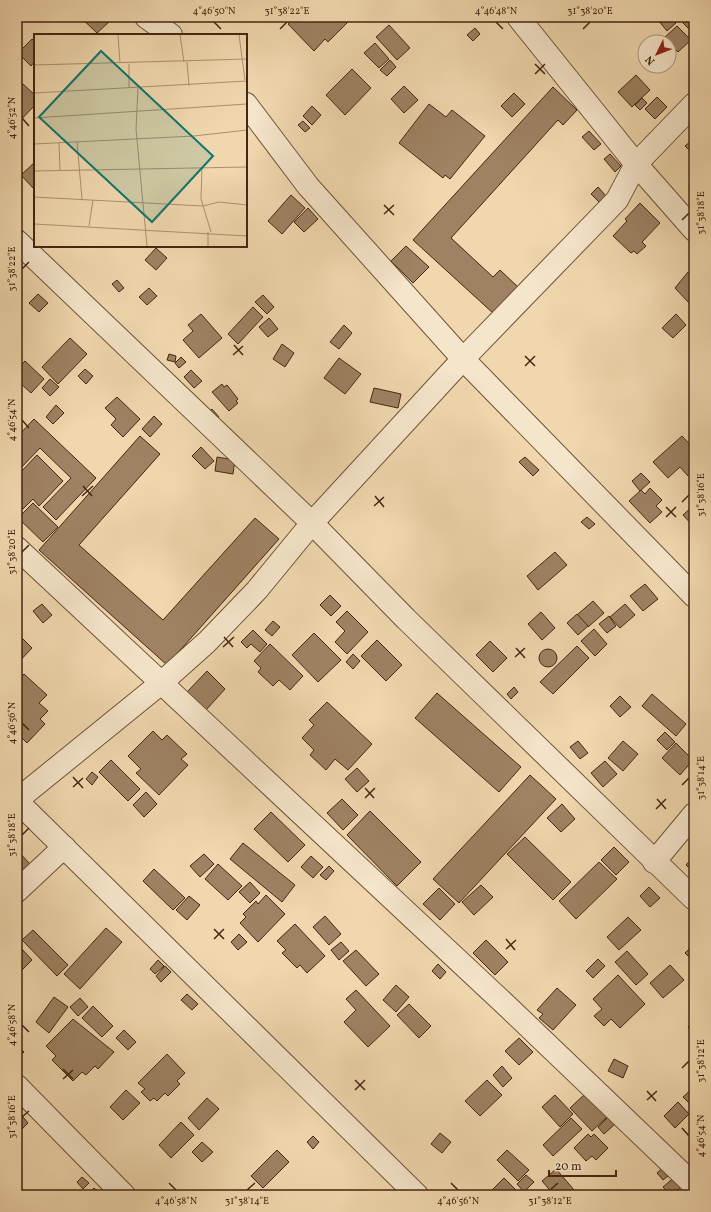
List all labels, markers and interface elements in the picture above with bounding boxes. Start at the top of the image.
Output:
text: 4°46'50"N [193,4,236,18]
text: 31°38'22"E [265,4,309,18]
text: 4°46'48"N [475,4,518,18]
text: 31°38'20"E [567,4,613,18]
inset map [34,34,247,247]
north arrow [637,34,677,74]
text: N [643,52,659,68]
text: 4°46'52"N [5,96,19,139]
text: 31°38'18"E [694,191,708,235]
text: 31°38'22"E [5,247,19,291]
text: 4°46'54"N [5,398,19,441]
text: 31°38'16"E [694,473,708,517]
text: 31°38'20"E [5,529,19,575]
text: 4°46'56"N [5,701,19,744]
text: 31°38'14"E [694,756,708,800]
text: 31°38'18"E [5,813,19,857]
text: 4°46'58"N [5,1003,19,1046]
text: 31°38'12"E [694,1039,708,1083]
text: 31°38'16"E [5,1095,19,1139]
text: 4°46'54"N [694,1114,708,1157]
scale bar [549,1152,616,1178]
text: 20 m [555,1159,582,1175]
text: 4°46'58"N [155,1194,198,1208]
text: 31°38'14"E [225,1194,269,1208]
text: 4°46'56"N [437,1194,480,1208]
text: 31°38'12"E [528,1194,572,1208]

